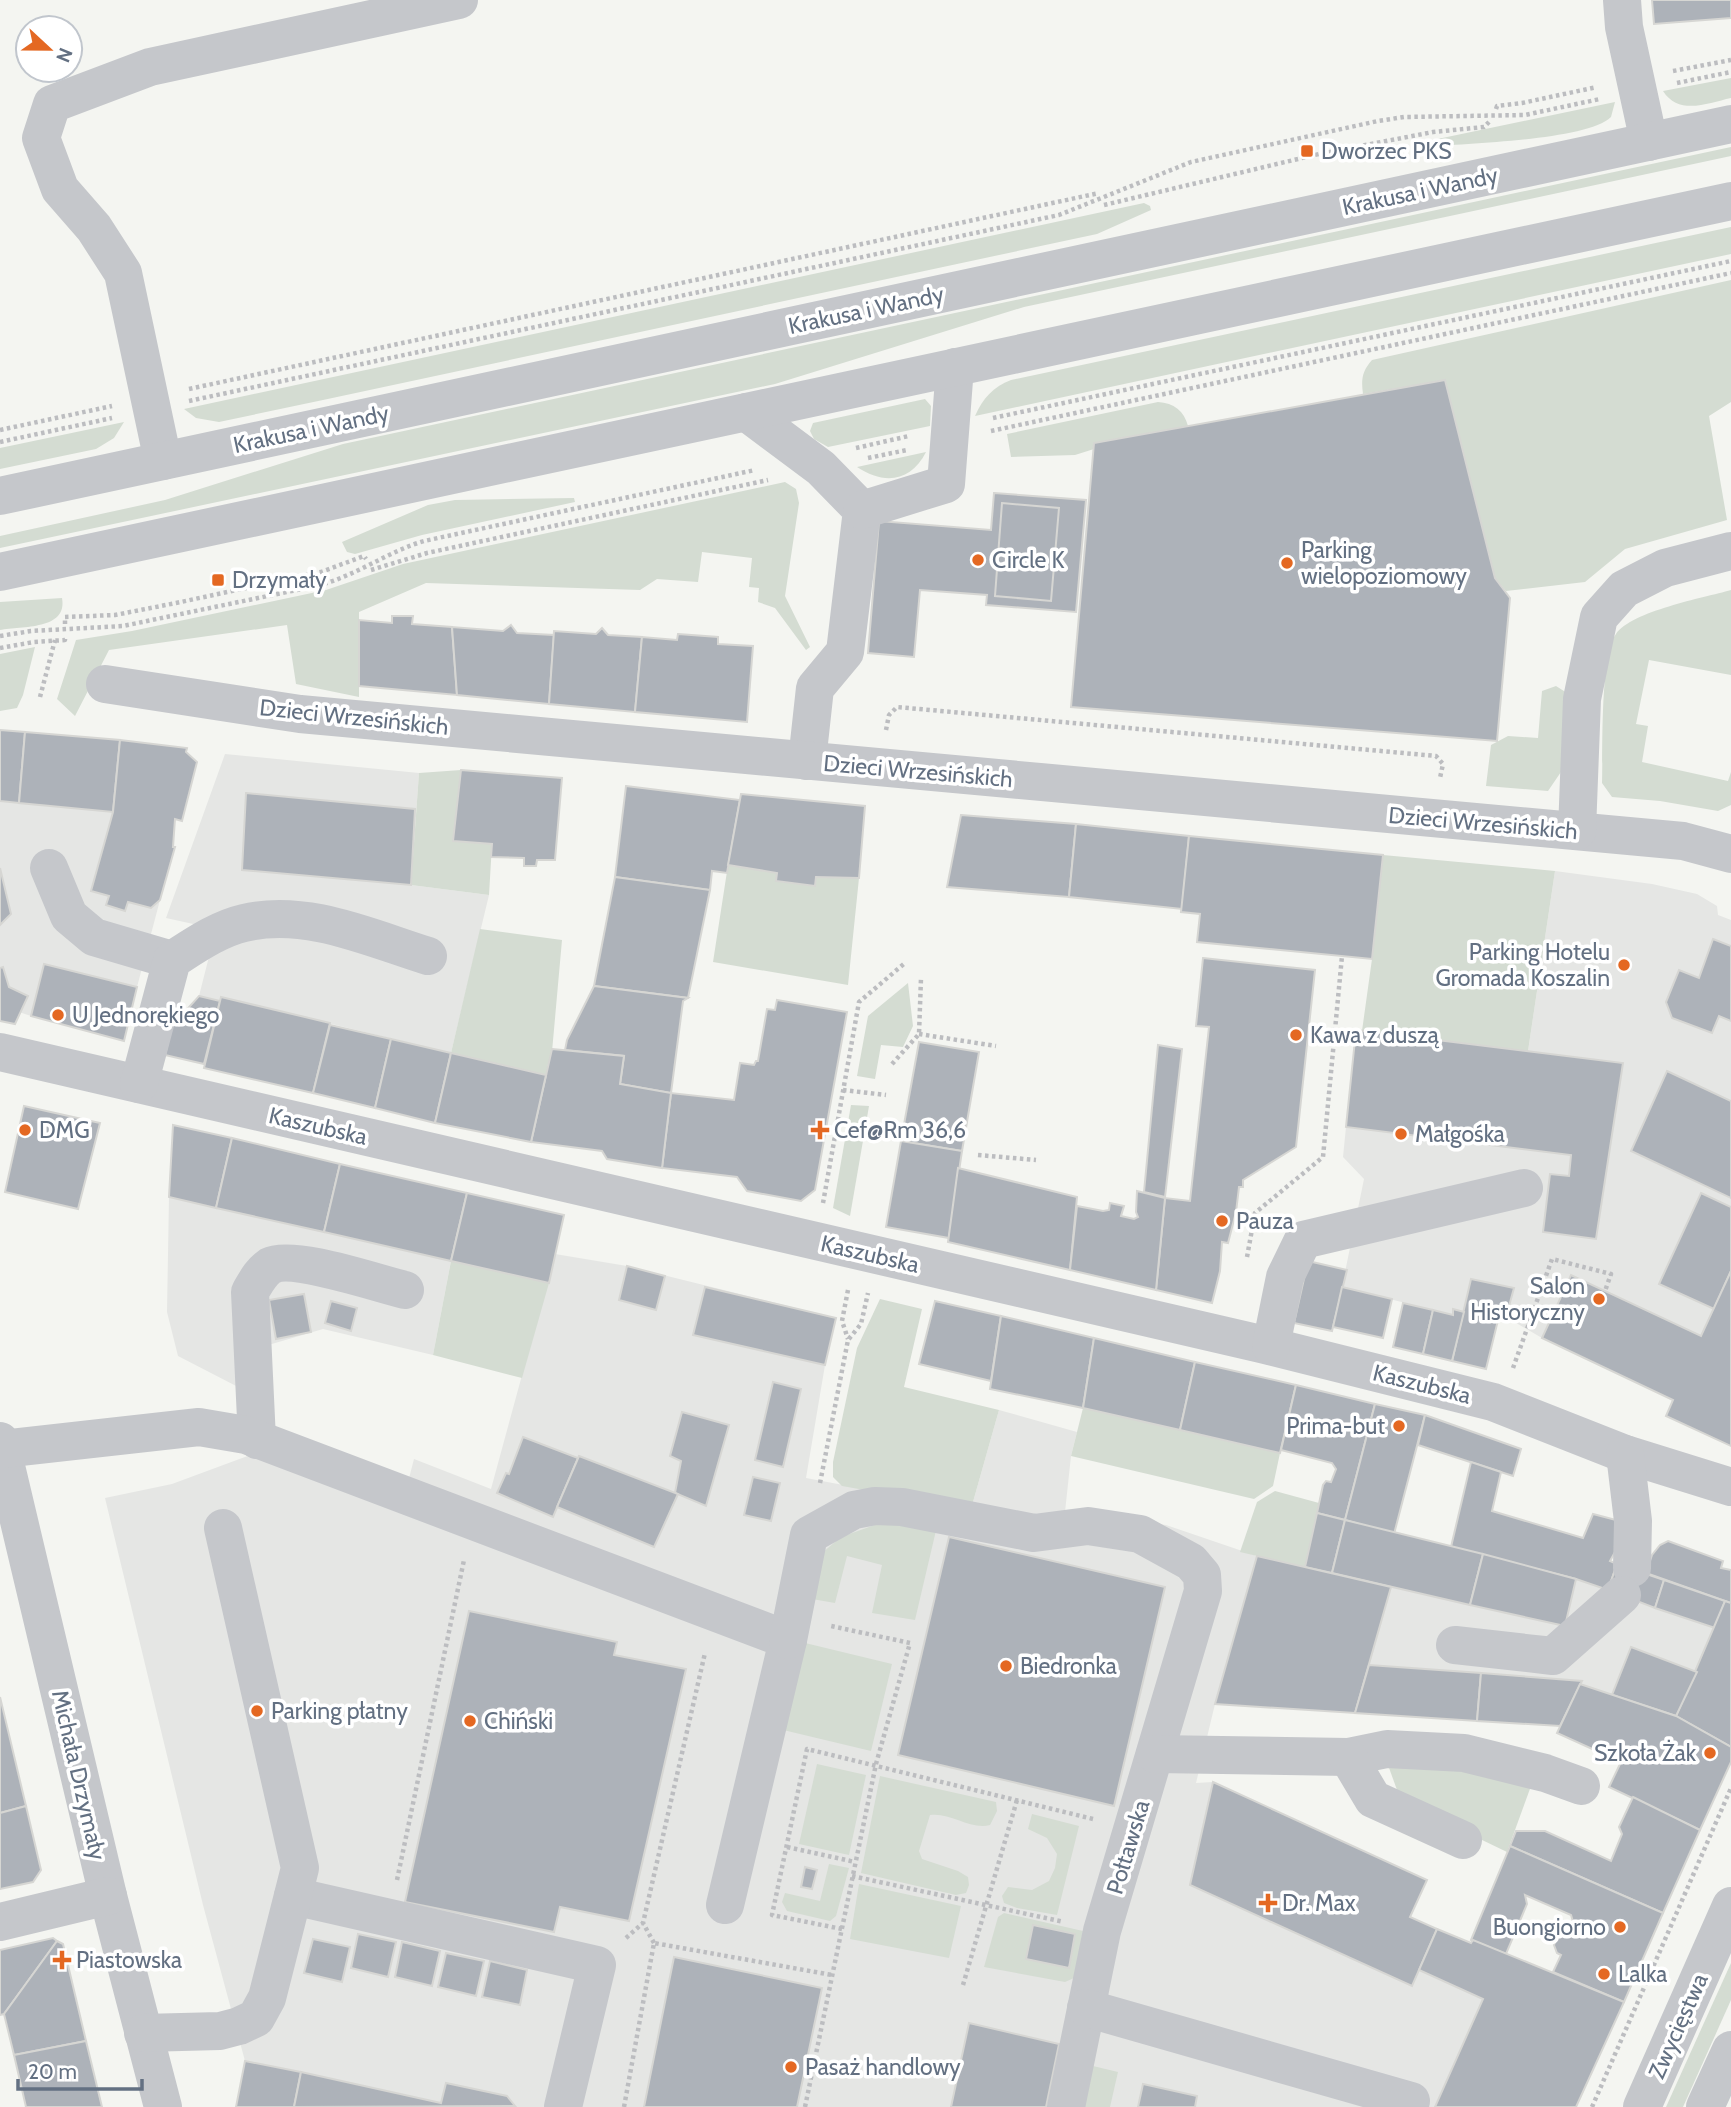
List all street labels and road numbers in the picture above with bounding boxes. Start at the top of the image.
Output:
street label: Krakusa i Wandy [1340,161,1501,221]
street label: Krakusa i Wandy [786,280,947,340]
street label: Krakusa i Wandy [231,399,392,459]
street label: Dzieci Wrzesińskich [258,693,450,741]
street label: Dzieci Wrzesińskich [822,749,1014,793]
street label: Dzieci Wrzesińskich [1387,801,1579,845]
street label: Kaszubska [266,1101,370,1151]
street label: Kaszubska [818,1229,922,1279]
street label: Kaszubska [1370,1358,1474,1410]
street label: Michała Drzymały [46,1687,112,1863]
street label: Połtawska [1100,1797,1156,1897]
street label: Zwycięstwa [1642,1969,1714,2083]

